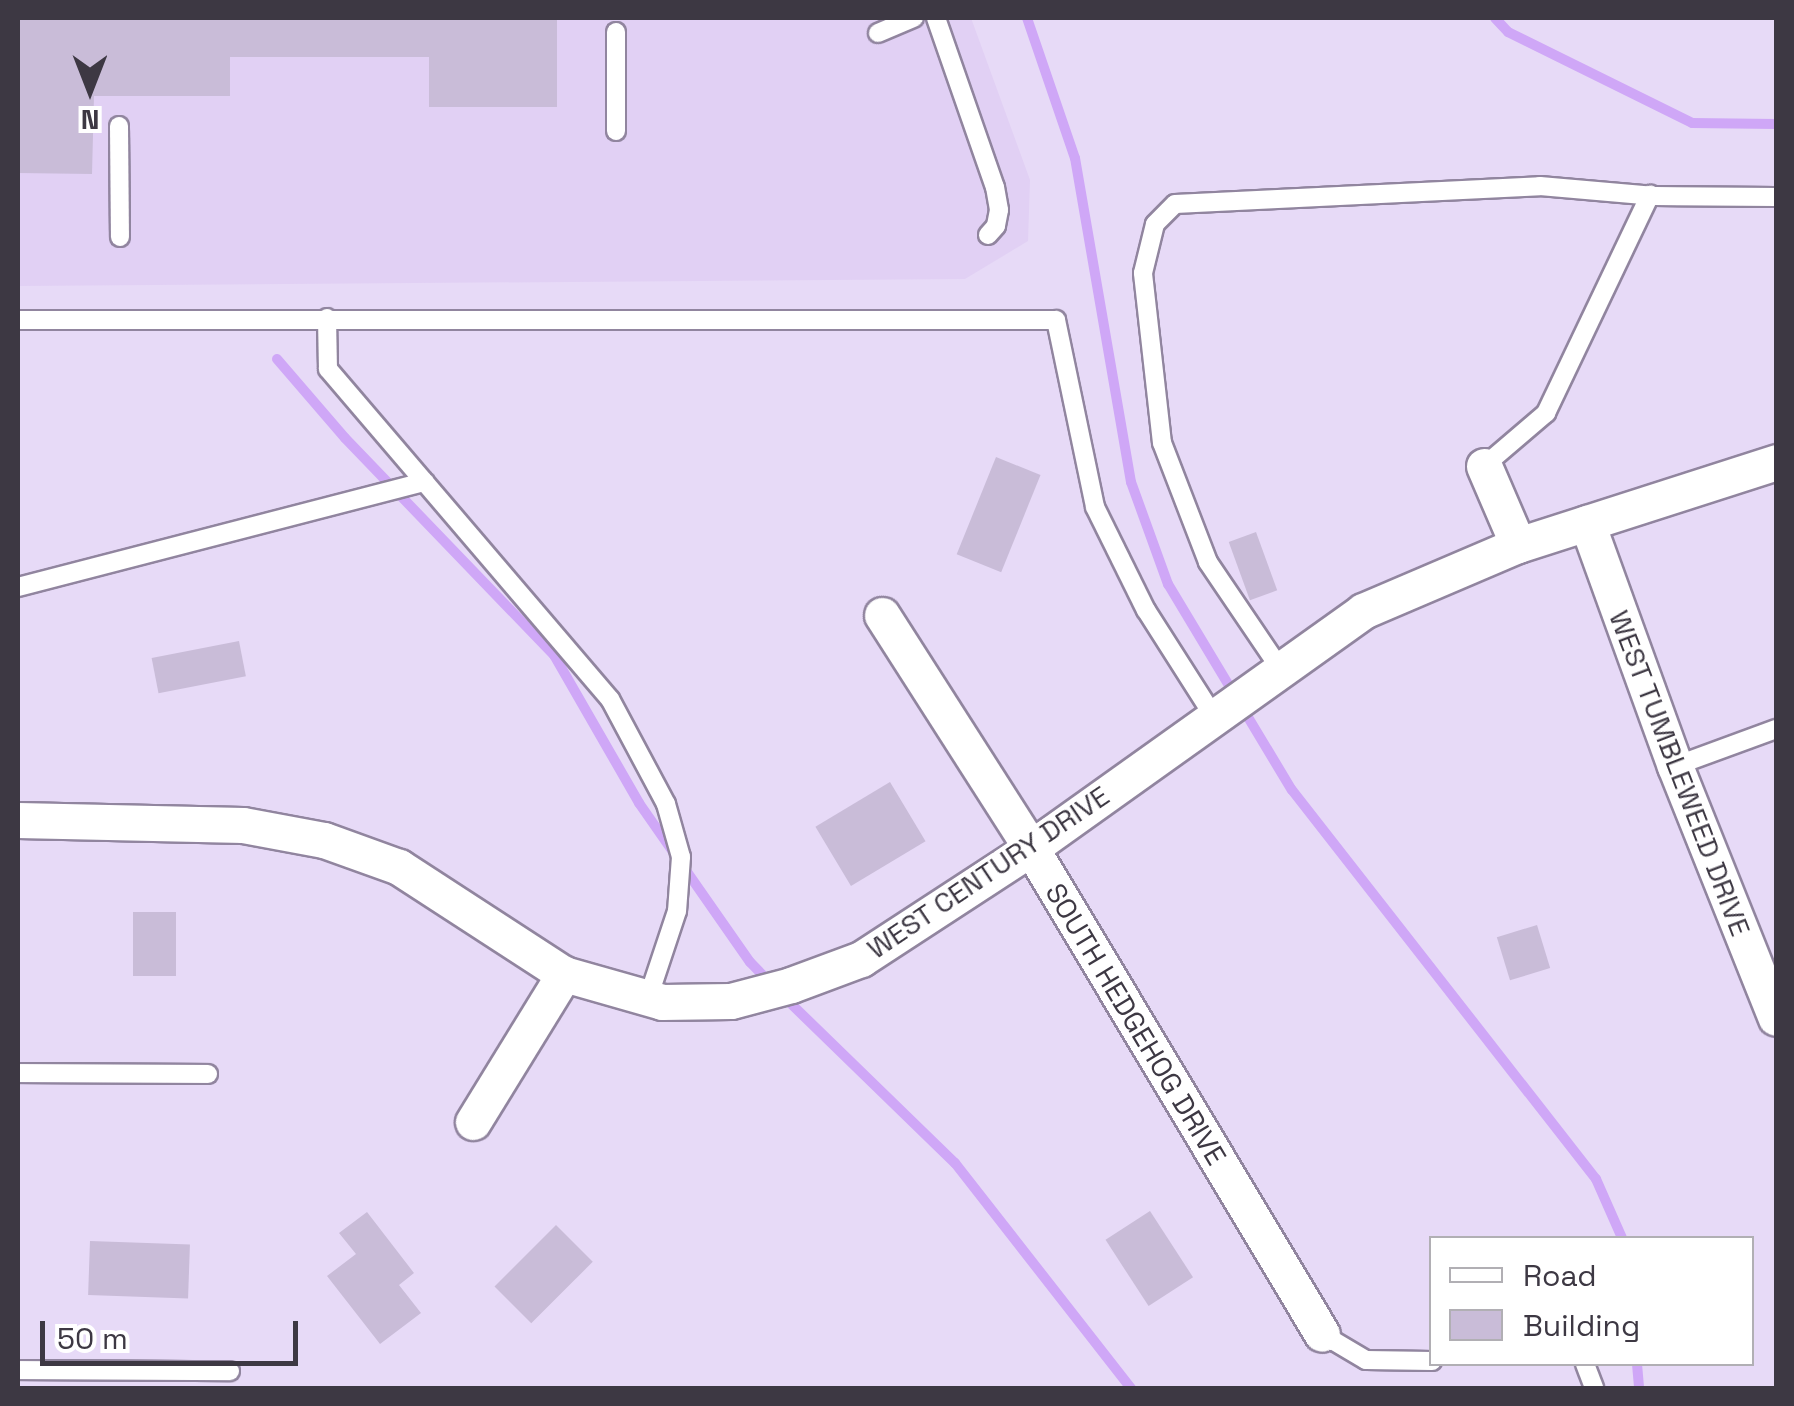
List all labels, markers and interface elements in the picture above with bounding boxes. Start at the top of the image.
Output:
north arrow [40,40,140,140]
text: N [81,102,99,138]
street label: WEST TUMBLEWEED DRIVE [1602,605,1758,941]
street label: WEST CENTURY DRIVE [860,778,1116,966]
street label: SOUTH HEDGEHOG DRIVE [1039,877,1233,1171]
legend [1429,1236,1754,1366]
text: Road [1523,1256,1597,1295]
scale bar [45,1301,302,1363]
text: Building [1523,1306,1640,1345]
text: 50 m [57,1319,128,1358]

